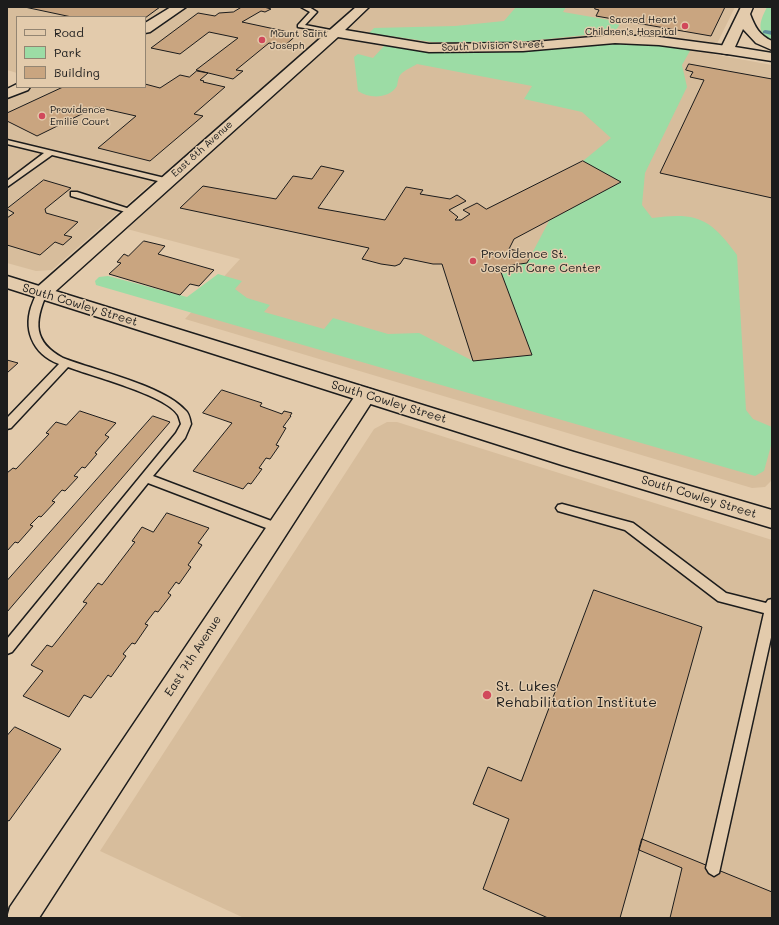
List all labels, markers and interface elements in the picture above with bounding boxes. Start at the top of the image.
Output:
place label: Sacred Heart Children's Hospital [585,14,677,38]
legend [16,16,146,88]
marker: Sacred Heart Children's Hospital [680,21,690,31]
text: Road [54,24,84,40]
place label: Mount Saint Joseph [270,28,327,52]
marker: Mount Saint Joseph [257,35,267,45]
street label: South Division Street [441,38,545,54]
text: Park [54,44,81,60]
text: Building [54,64,100,80]
place label: Providence Emilie Court [50,104,110,128]
marker: Providence Emilie Court [37,111,47,121]
street label: East 8th Avenue [169,118,235,180]
place label: Providence St. Joseph Care Center [481,247,601,275]
marker: Providence St. Joseph Care Center [468,256,478,266]
street label: South Cowley Street [20,281,140,329]
street label: South Cowley Street [329,378,449,426]
street label: South Cowley Street [639,473,759,521]
street label: East 7th Avenue [162,613,224,699]
place label: St. Lukes Rehabilitation Institute [496,679,657,712]
marker: St. Lukes Rehabilitation Institute [481,689,493,701]

